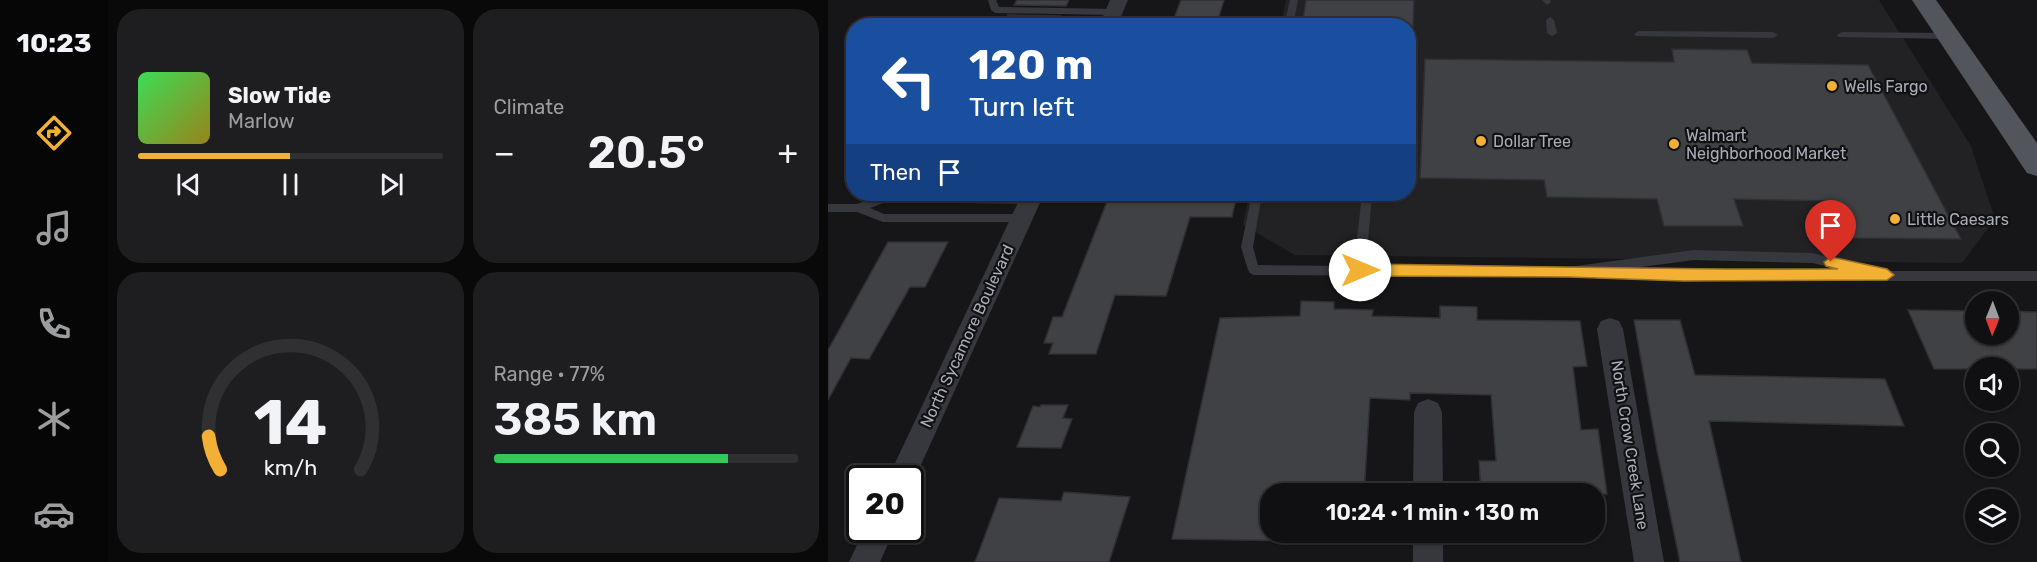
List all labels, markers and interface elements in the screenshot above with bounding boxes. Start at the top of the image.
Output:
text: 10:23 [16,27,92,59]
text: 120 m [969,40,1093,90]
icon: left [870,42,948,120]
place label: Wells Fargo [1844,77,1928,96]
marker: Wells Fargo [1825,79,1839,93]
text: Slow Tide [228,82,331,109]
text: Turn left [969,91,1074,123]
text: Climate [494,95,564,119]
text: Marlow [228,109,295,133]
icon: directions [33,112,75,154]
text: 20.5° [588,126,705,179]
place label: Walmart Neighborhood Market [1686,126,1846,163]
place label: Dollar Tree [1493,132,1571,151]
text: − [494,133,515,172]
text: + [777,133,798,172]
marker: Dollar Tree [1474,134,1488,148]
marker: Walmart Neighborhood Market [1667,137,1681,151]
icon: arrive [933,156,966,189]
text: Then [870,159,921,186]
icon: previous [172,168,205,201]
icon: pause [274,168,307,201]
icon: next [375,168,408,201]
pin [1805,200,1856,262]
icon: music [33,207,75,249]
icon: arrive [1814,209,1847,242]
place label: Little Caesars [1907,210,2009,229]
marker: Little Caesars [1888,212,1902,226]
position arrow [1328,238,1392,302]
street label: North Sycamore Boulevard [916,242,1018,430]
north arrow [1965,291,2019,345]
map controls [1965,291,2019,543]
icon: phone [33,303,75,345]
button: sound [1965,357,2019,411]
street label: North Crow Creek Lane [1607,359,1653,531]
text: Range · 77% [494,362,605,386]
text: 14 [253,386,327,460]
text: 385 km [494,393,657,446]
icon: climate [33,398,75,440]
button: search [1965,423,2019,477]
text: km/h [263,455,317,480]
speed limit sign: 20 [846,465,924,543]
button: layers [1965,489,2019,543]
icon: car [33,493,75,535]
text: 10:24 · 1 min · 130 m [1326,499,1539,526]

